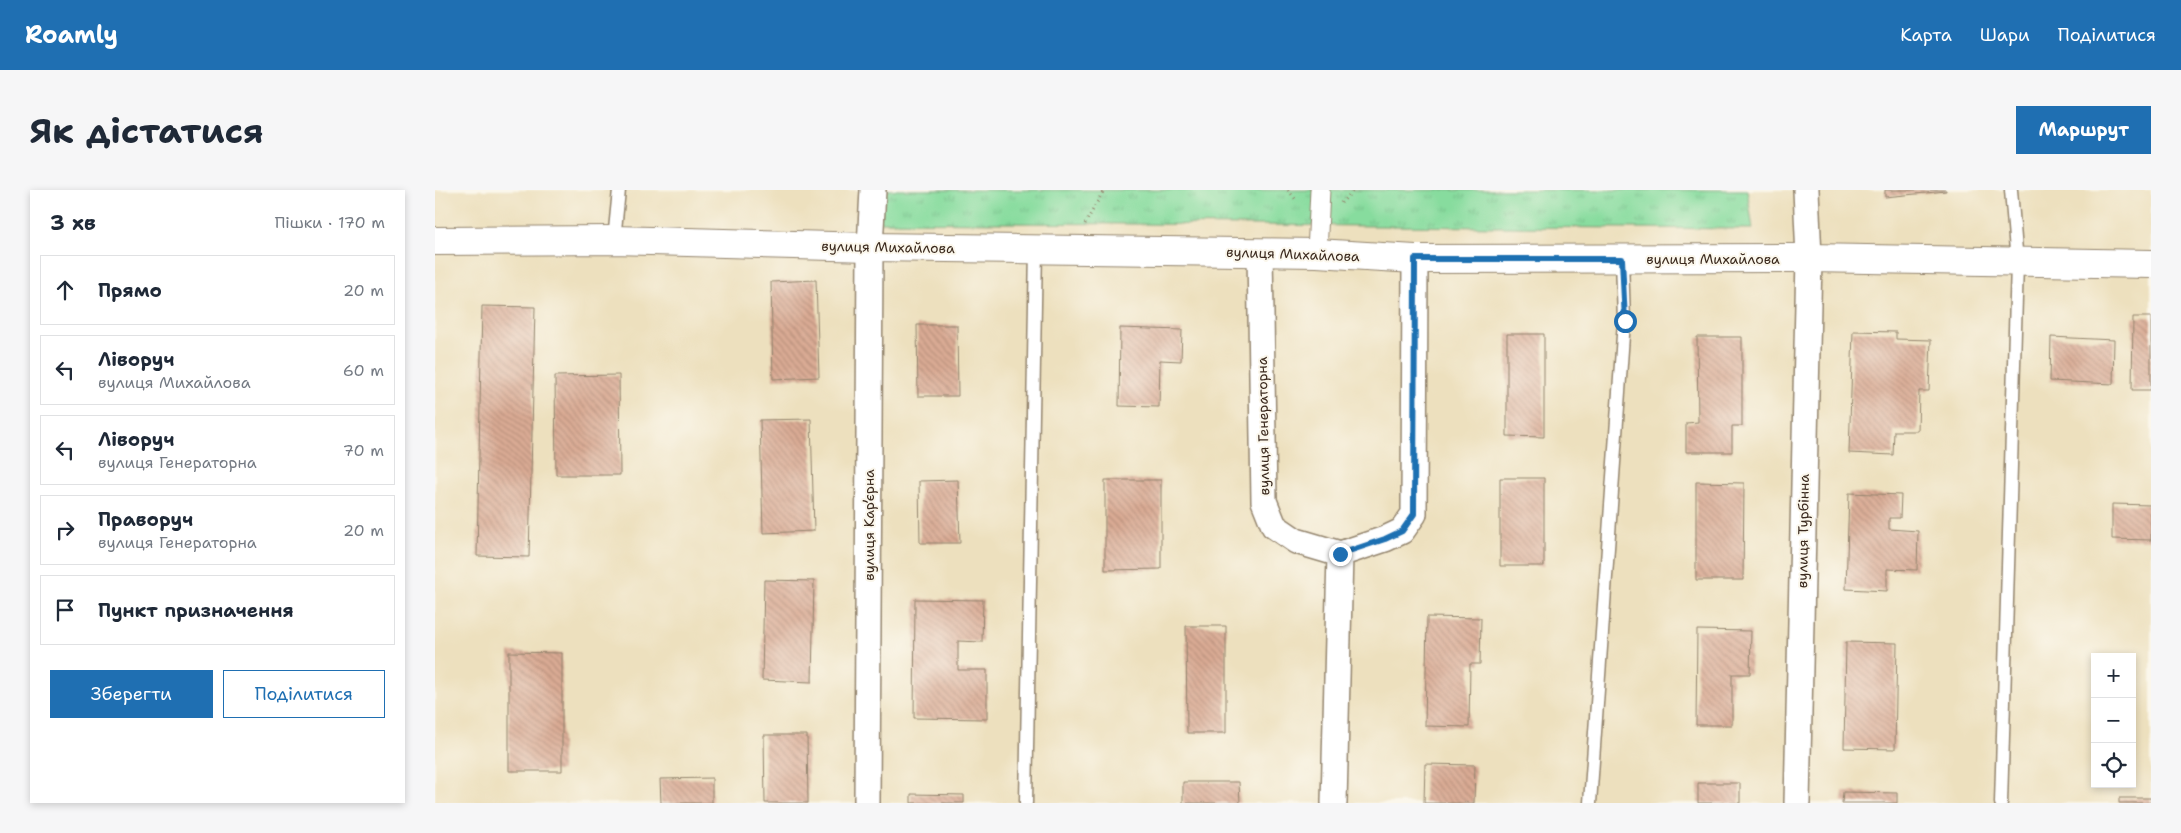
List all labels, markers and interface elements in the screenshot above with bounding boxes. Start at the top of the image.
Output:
text: Roamly [25,19,118,51]
text: Карта [1900,23,1952,47]
text: Шари [1980,23,2030,47]
text: Поділитися [2058,23,2156,47]
button: Маршрут [2016,106,2151,154]
text: Як дістатися [30,107,264,154]
text: 3 хв [50,209,96,237]
text: Пішки · 170 m [275,212,385,233]
street label: вулиця Михайлова [821,237,955,257]
street label: вулиця Михайлова [1226,243,1360,265]
street label: вулиця Михайлова [1646,250,1780,268]
icon: ahead [51,276,79,304]
text: Прямо [98,278,162,303]
text: 20 m [343,280,384,301]
route start [1614,310,1637,333]
text: Ліворуч [98,347,174,372]
icon: left [51,356,79,384]
street label: вулиця Генераторна [1253,356,1273,496]
text: 60 m [343,360,384,381]
text: вулиця Михайлова [98,372,251,393]
text: Ліворуч [98,427,174,452]
icon: left [51,436,79,464]
text: 70 m [343,440,384,461]
text: вулиця Генераторна [98,452,257,473]
street label: вулиця Кар’єрна [860,469,878,581]
street label: вулиця Турбінна [1793,473,1813,588]
text: Праворуч [98,507,193,532]
icon: right [51,516,79,544]
text: 20 m [343,520,384,541]
text: вулиця Генераторна [98,532,257,553]
route end [1329,543,1352,566]
icon: arrive [51,596,79,624]
text: Пункт призначення [98,598,294,623]
map controls [2091,653,2136,788]
button: + [2091,653,2136,698]
button: Зберегти [50,670,213,718]
button: Поділитися [223,670,385,718]
button: − [2091,698,2136,743]
button: locate [2091,743,2136,788]

